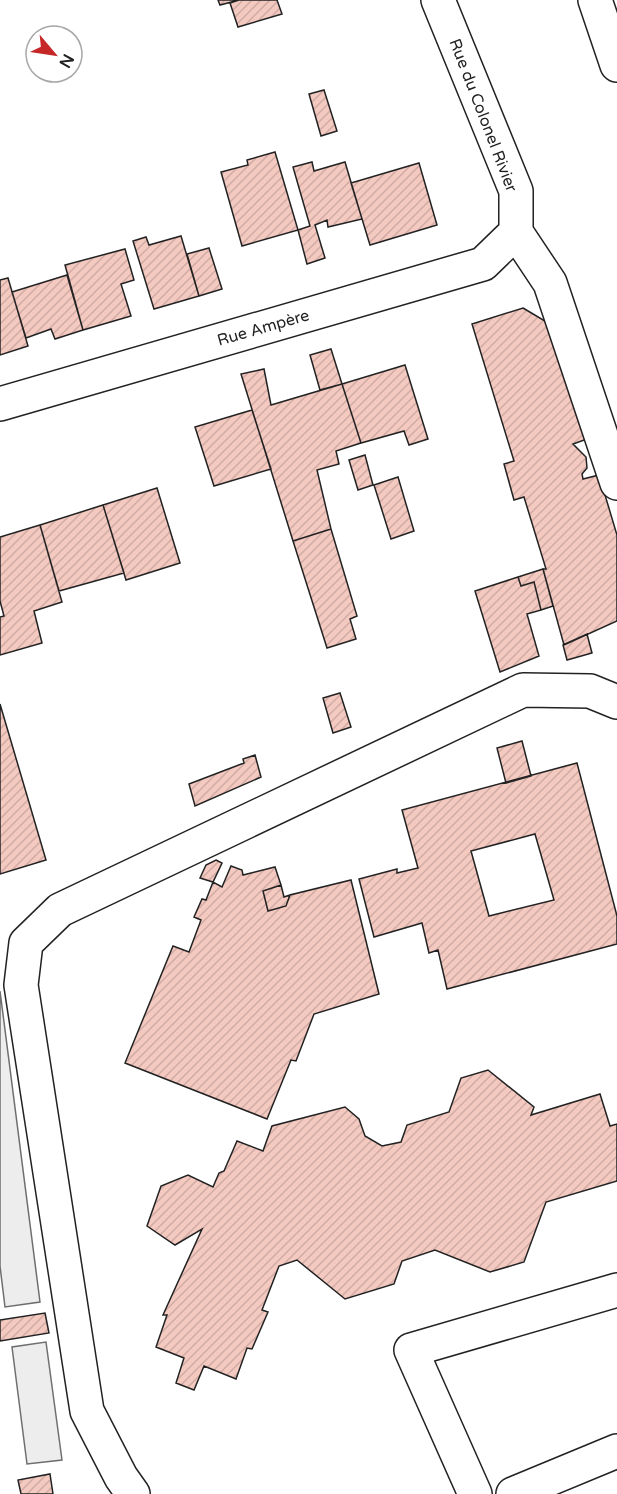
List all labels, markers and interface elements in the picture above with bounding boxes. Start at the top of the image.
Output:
north arrow [24,24,84,84]
street label: Rue du Colonel Rivier [445,36,522,196]
text: N [54,50,78,71]
street label: Rue Ampère [215,305,312,351]

